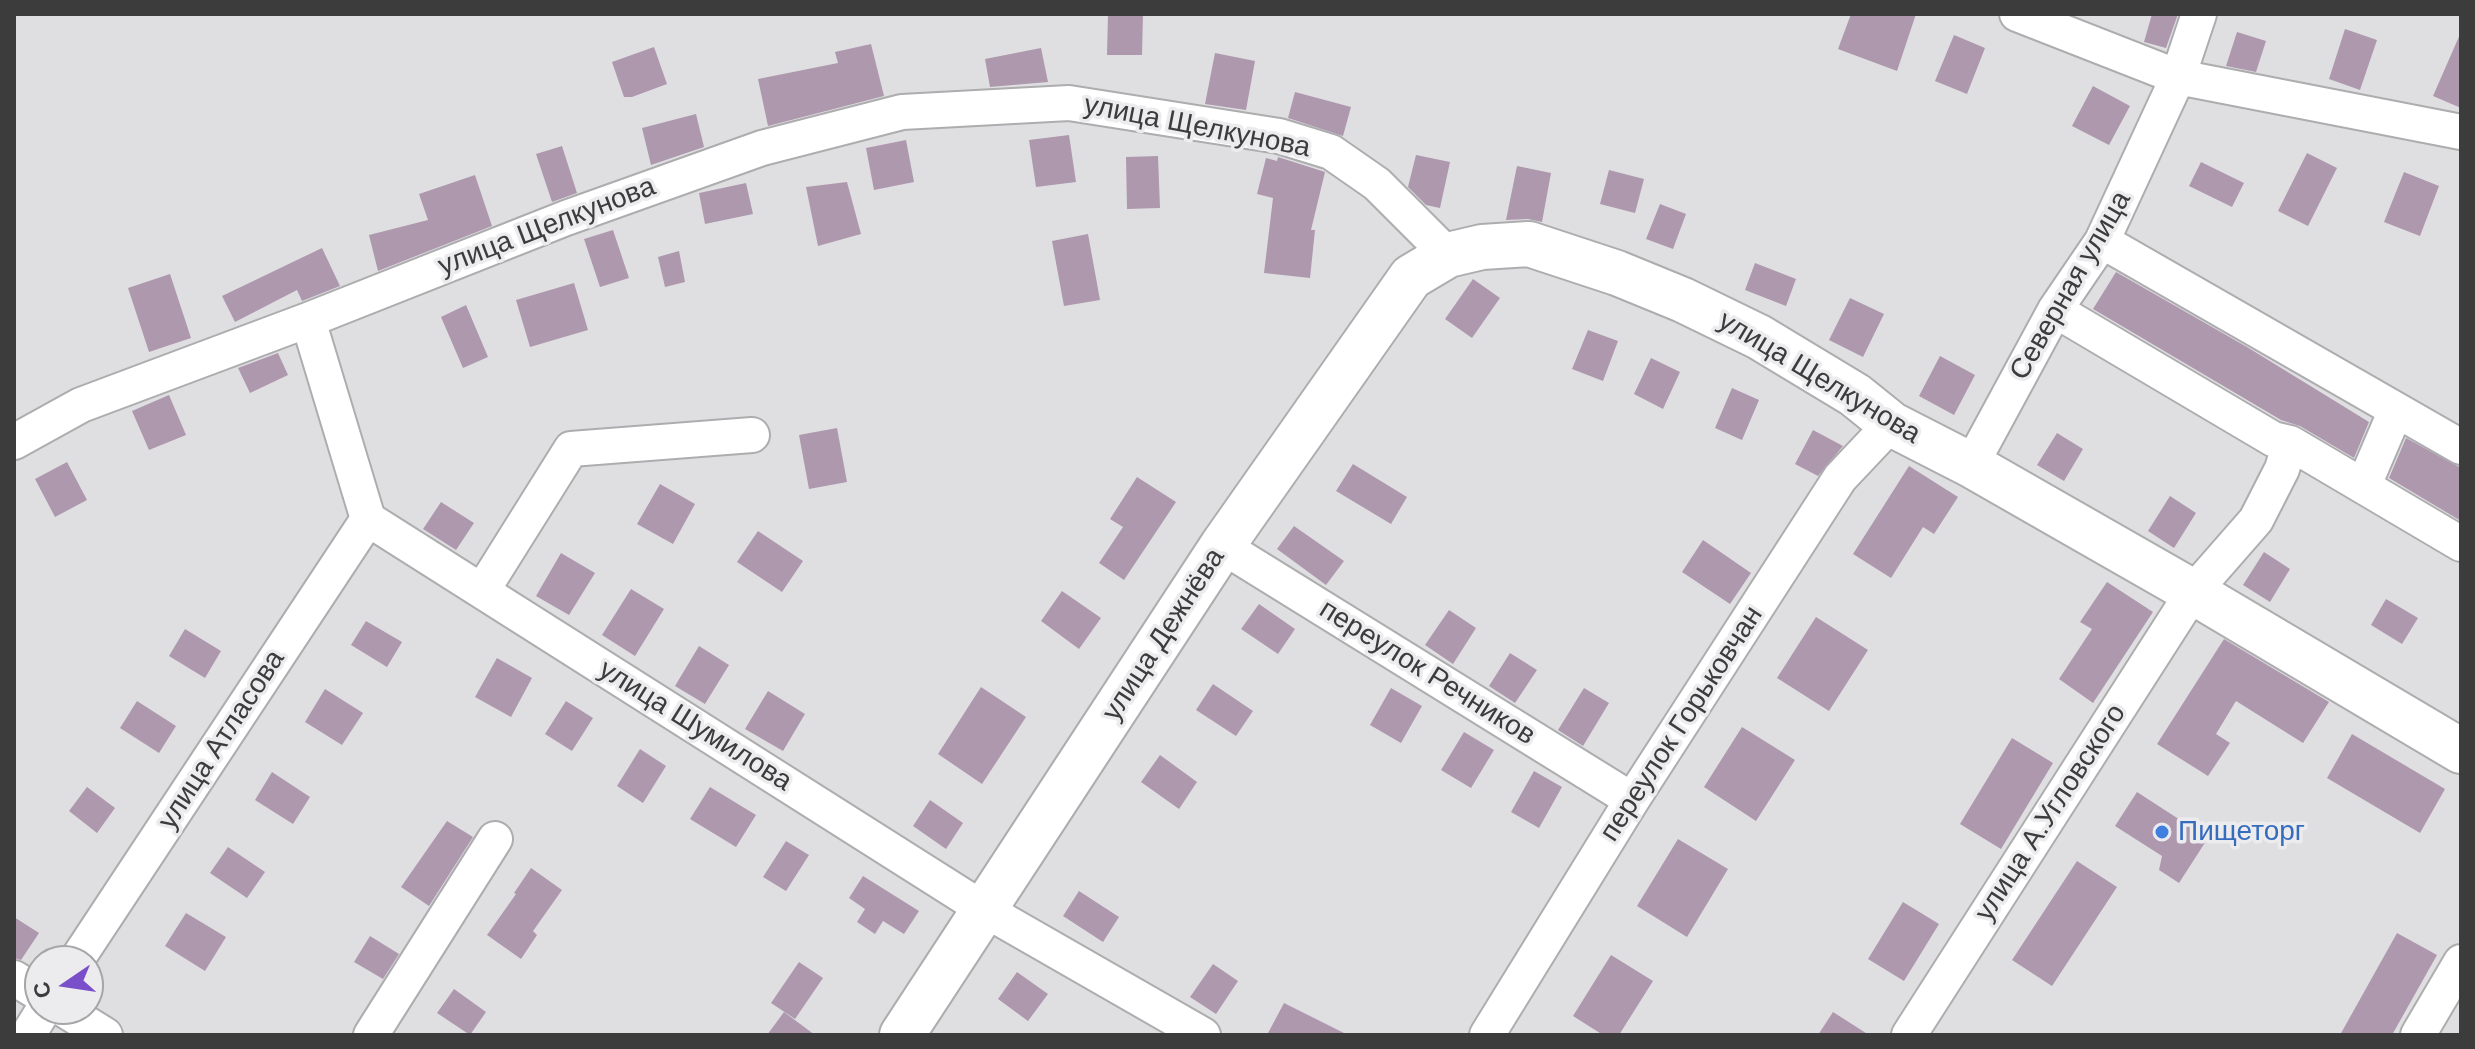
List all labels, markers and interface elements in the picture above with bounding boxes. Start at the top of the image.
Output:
street label: улица Щелкунова [1081,89,1313,165]
street label: улица Щелкунова [434,170,660,284]
street label: Северная улица [2003,186,2139,386]
street label: улица Щелкунова [1712,304,1926,452]
street label: улица Дежнёва [1096,542,1232,728]
street label: переулок Речников [1313,593,1541,753]
street label: переулок Горьковчан [1593,600,1771,848]
street label: улица Атласова [152,644,292,836]
street label: улица Шумилова [592,653,798,799]
street label: улица А.Угловского [1968,698,2134,928]
place label: Пищеторг [2178,815,2305,849]
marker: Пищеторг [2153,823,2171,841]
north arrow [24,945,104,1025]
text: С [28,980,56,1001]

